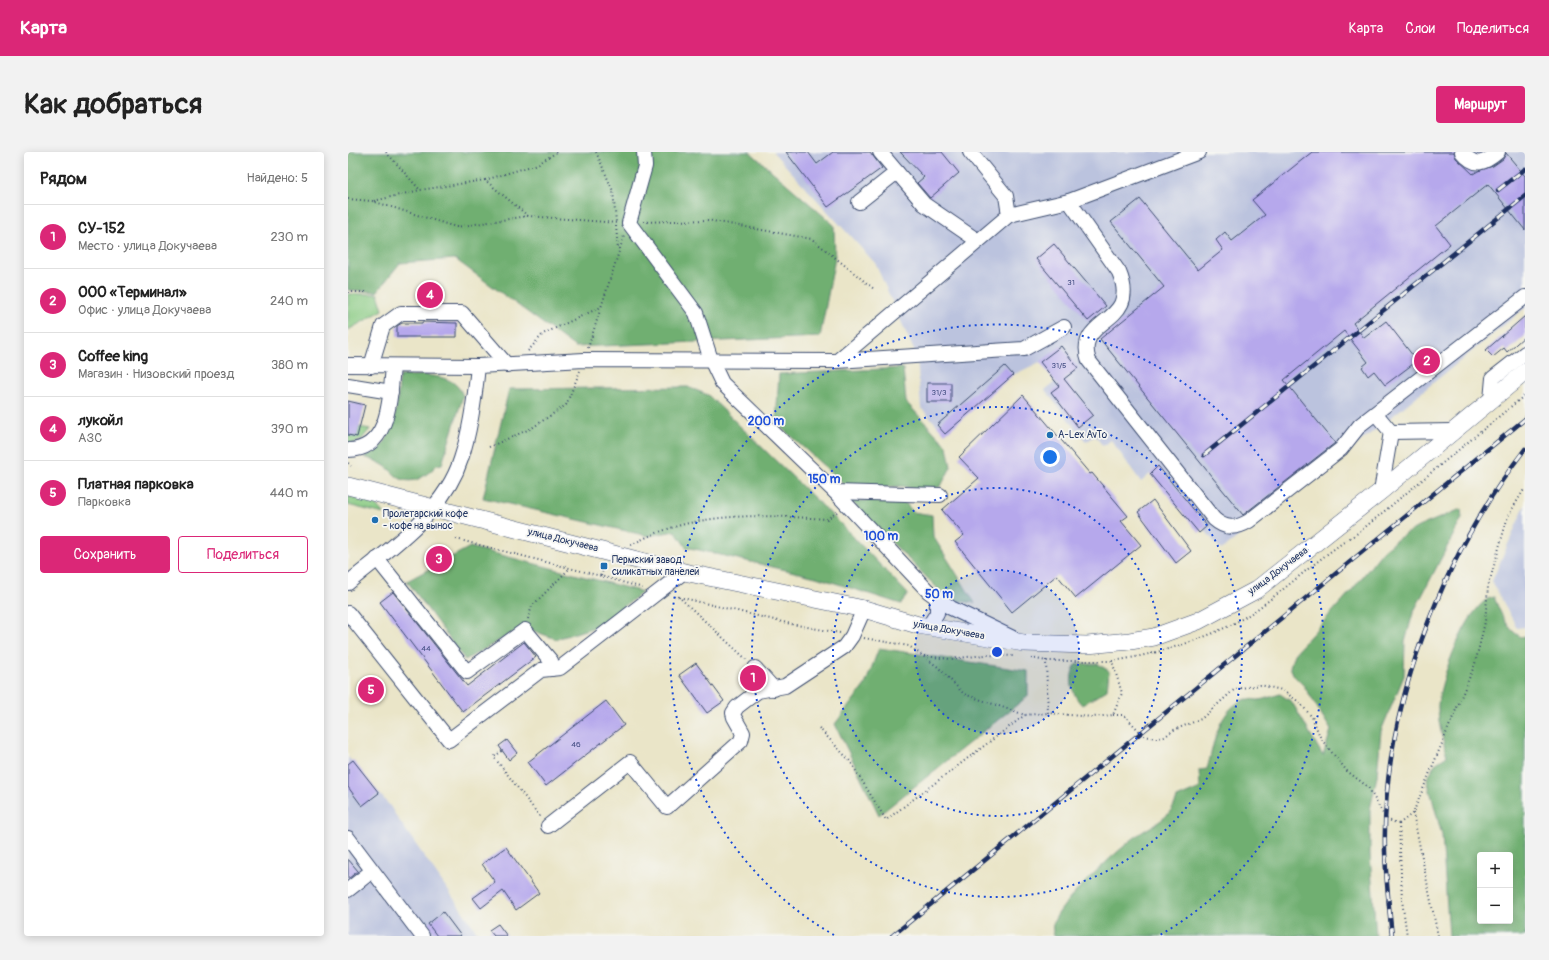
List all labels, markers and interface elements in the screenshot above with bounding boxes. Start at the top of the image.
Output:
text: Карта [20,16,67,40]
text: Карта [1349,20,1383,37]
text: Слои [1405,20,1435,37]
text: Поделиться [1457,20,1529,37]
button: Маршрут [1436,86,1525,123]
text: Как добраться [24,87,202,122]
text: Рядом [40,168,87,189]
text: Найдено: 5 [246,170,308,186]
text: СУ-152 [78,219,125,238]
text: 1 [50,229,56,245]
text: 230 m [271,229,308,245]
text: Место · улица Докучаева [78,238,217,254]
house number: 31 [1067,278,1075,287]
pin: 4 [417,280,443,310]
text: ООО «Терминал» [78,283,187,302]
text: 2 [49,293,57,309]
text: 240 m [270,293,308,309]
text: Офис · улица Докучаева [78,302,211,318]
pin: 2 [1414,346,1440,376]
text: Coffee king [78,347,148,366]
text: 3 [49,357,57,373]
text: 380 m [271,357,308,373]
house number: 31/5 [1052,361,1066,370]
text: Магазин · Низовский проезд [78,366,234,382]
house number: 31/3 [932,388,947,397]
text: лукойл [78,411,123,430]
text: 200 m [748,414,785,429]
text: 4 [49,421,57,437]
text: 390 m [271,421,308,437]
place label: A-Lex AvTo [1058,429,1108,441]
text: АЗС [78,430,102,446]
marker: A-Lex AvTo [1045,430,1055,440]
your location [1040,447,1060,467]
text: 150 m [808,472,841,487]
text: Платная парковка [78,475,194,494]
text: 5 [49,485,57,501]
text: 440 m [270,485,308,501]
text: Парковка [78,494,131,510]
place label: Пролетарский кофе - кофе на вынос [383,508,468,532]
marker: Пролетарский кофе - кофе на вынос [370,515,380,525]
street label: улица Докучаева [526,525,600,555]
text: 100 m [864,529,899,544]
button: Сохранить [40,536,170,573]
button: Поделиться [178,536,308,573]
pin: 3 [426,544,452,574]
street label: улица Докучаева [1245,544,1311,598]
place label: Пермский завод силикатных панелей [612,554,699,578]
marker: Пермский завод силикатных панелей [599,561,609,571]
text: 50 m [925,587,953,602]
street label: улица Докучаева [911,618,986,642]
house number: 44 [421,644,431,653]
centre of rings [990,645,1004,659]
pin: 1 [740,663,766,693]
pin: 5 [358,675,384,705]
house number: 46 [571,740,581,749]
map controls [1477,852,1513,924]
button: + [1477,852,1513,888]
button: − [1477,888,1513,924]

